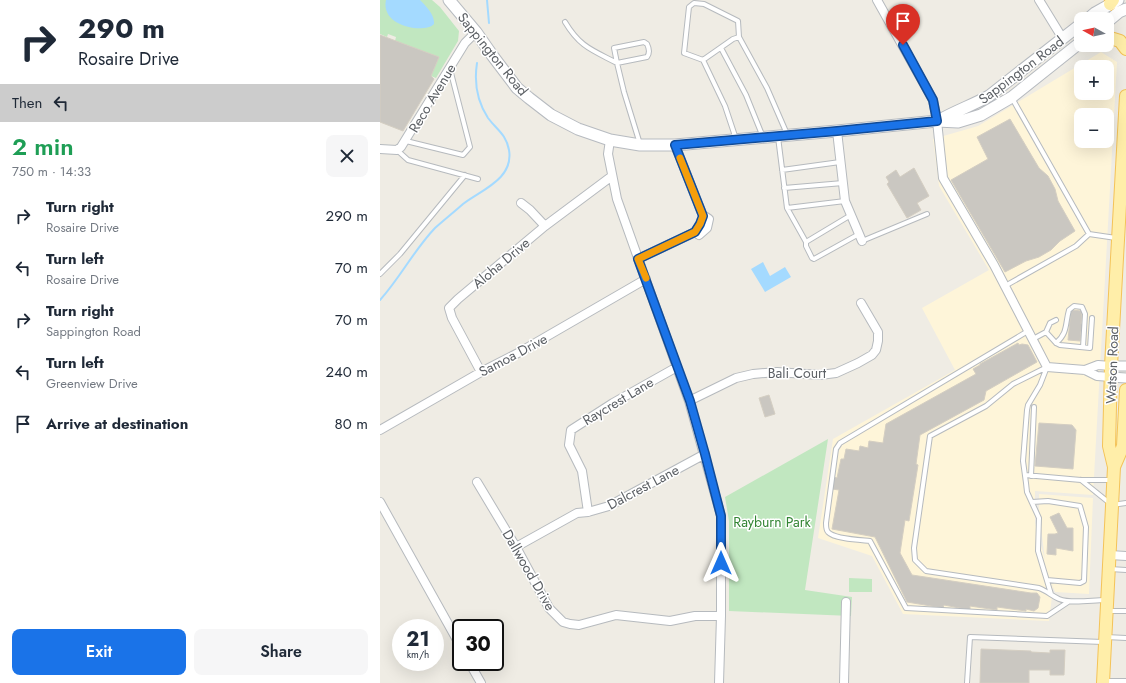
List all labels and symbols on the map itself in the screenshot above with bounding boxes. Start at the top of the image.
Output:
pin [886,4,920,45]
street label: Sappington Road [453,8,533,100]
north arrow [1074,12,1114,52]
street label: Sappington Road [974,31,1068,109]
street label: Reco Avenue [404,60,460,136]
street label: Aloha Drive [468,233,534,293]
street label: Watson Road [1101,326,1123,404]
street label: Samoa Drive [475,329,551,381]
street label: Bali Court [768,363,827,383]
street label: Raycrest Lane [579,372,657,430]
street label: Dalcrest Lane [604,460,682,514]
park label: Rayburn Park [733,512,811,532]
street label: Dallwood Drive [498,526,560,614]
position arrow [700,542,742,584]
speed limit sign: 30 [452,619,504,671]

